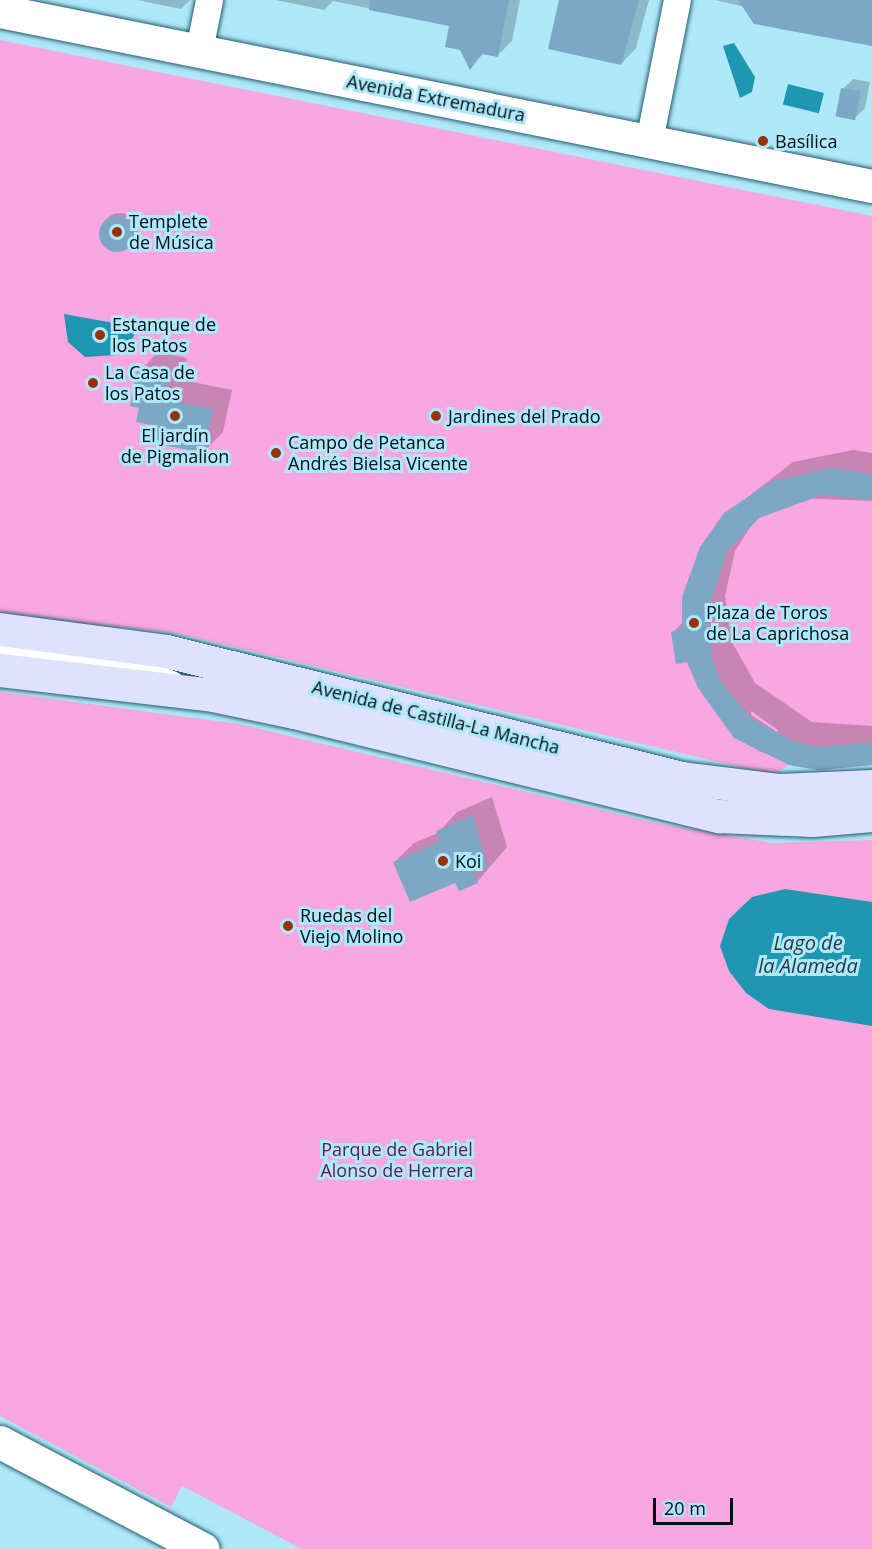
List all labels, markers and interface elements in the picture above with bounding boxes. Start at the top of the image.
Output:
street label: Avenida Extremadura [345,70,527,126]
place label: Basílica [775,130,837,152]
marker: Basílica [756,134,770,148]
place label: Templete de Música [129,211,214,254]
marker: Templete de Música [110,225,124,239]
place label: Estanque de los Patos [112,314,216,356]
marker: Estanque de los Patos [93,328,107,342]
place label: La Casa de los Patos [105,362,195,404]
marker: La Casa de los Patos [86,376,100,390]
place label: Jardines del Prado [448,405,601,427]
marker: El jardín de Pigmalion [168,409,182,423]
marker: Jardines del Prado [429,409,443,423]
place label: El jardín de Pigmalion [121,425,229,468]
place label: Campo de Petanca Andrés Bielsa Vicente [288,432,468,474]
marker: Campo de Petanca Andrés Bielsa Vicente [269,446,283,460]
place label: Plaza de Toros de La Caprichosa [706,602,849,644]
marker: Plaza de Toros de La Caprichosa [687,616,701,630]
street label: Avenida de Castilla-La Mancha [310,676,562,758]
place label: Koi [455,850,481,872]
marker: Koi [436,854,450,868]
place label: Ruedas del Viejo Molino [300,905,403,948]
marker: Ruedas del Viejo Molino [281,919,295,933]
water label: Lago de la Alameda [758,931,858,978]
park label: Parque de Gabriel Alonso de Herrera [320,1139,474,1182]
scale bar [656,1486,736,1524]
text: 20 m [664,1496,706,1520]

